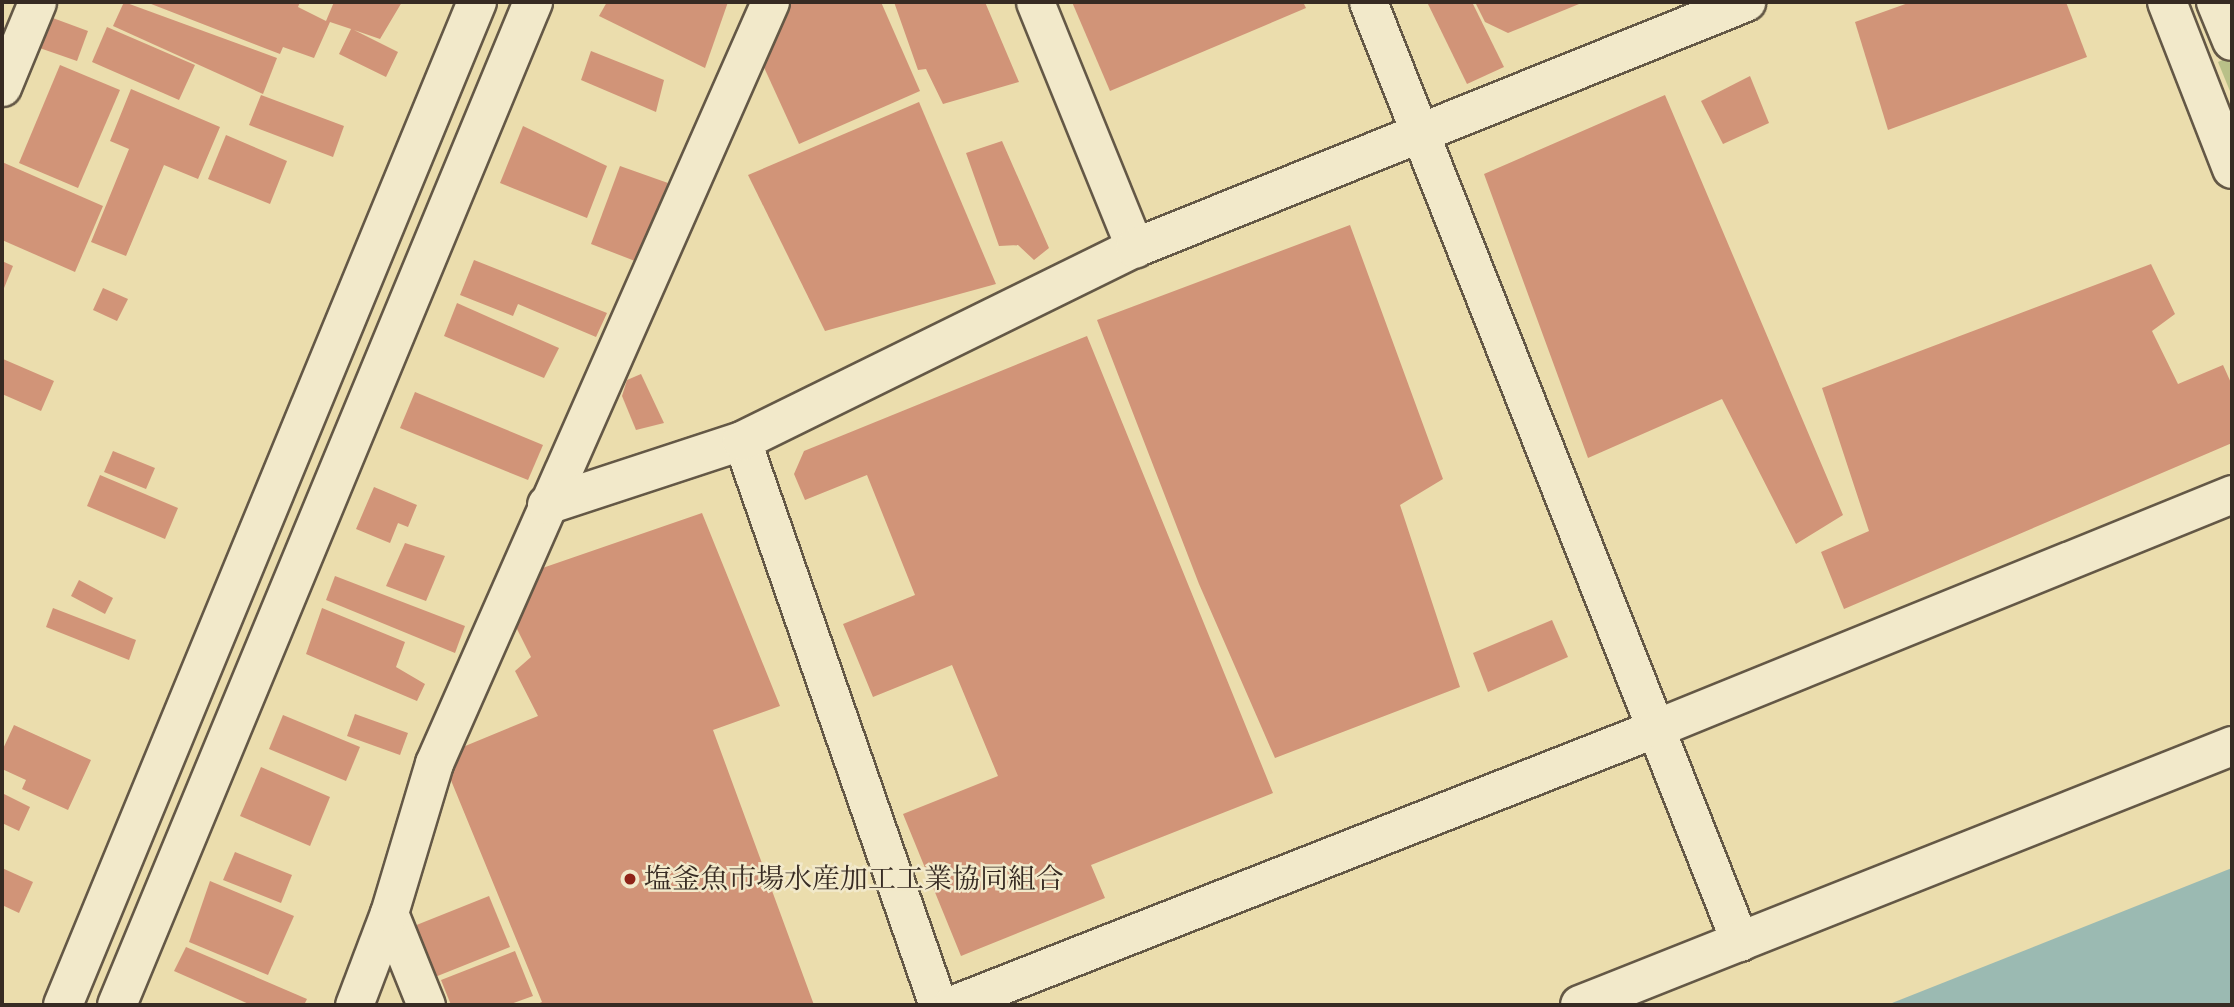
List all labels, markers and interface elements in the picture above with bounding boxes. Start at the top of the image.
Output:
place label: 塩釜魚市場水産加工工業協同組合 [644,862,1064,896]
marker: 塩釜魚市場水産加工工業協同組合 [622,871,638,887]

